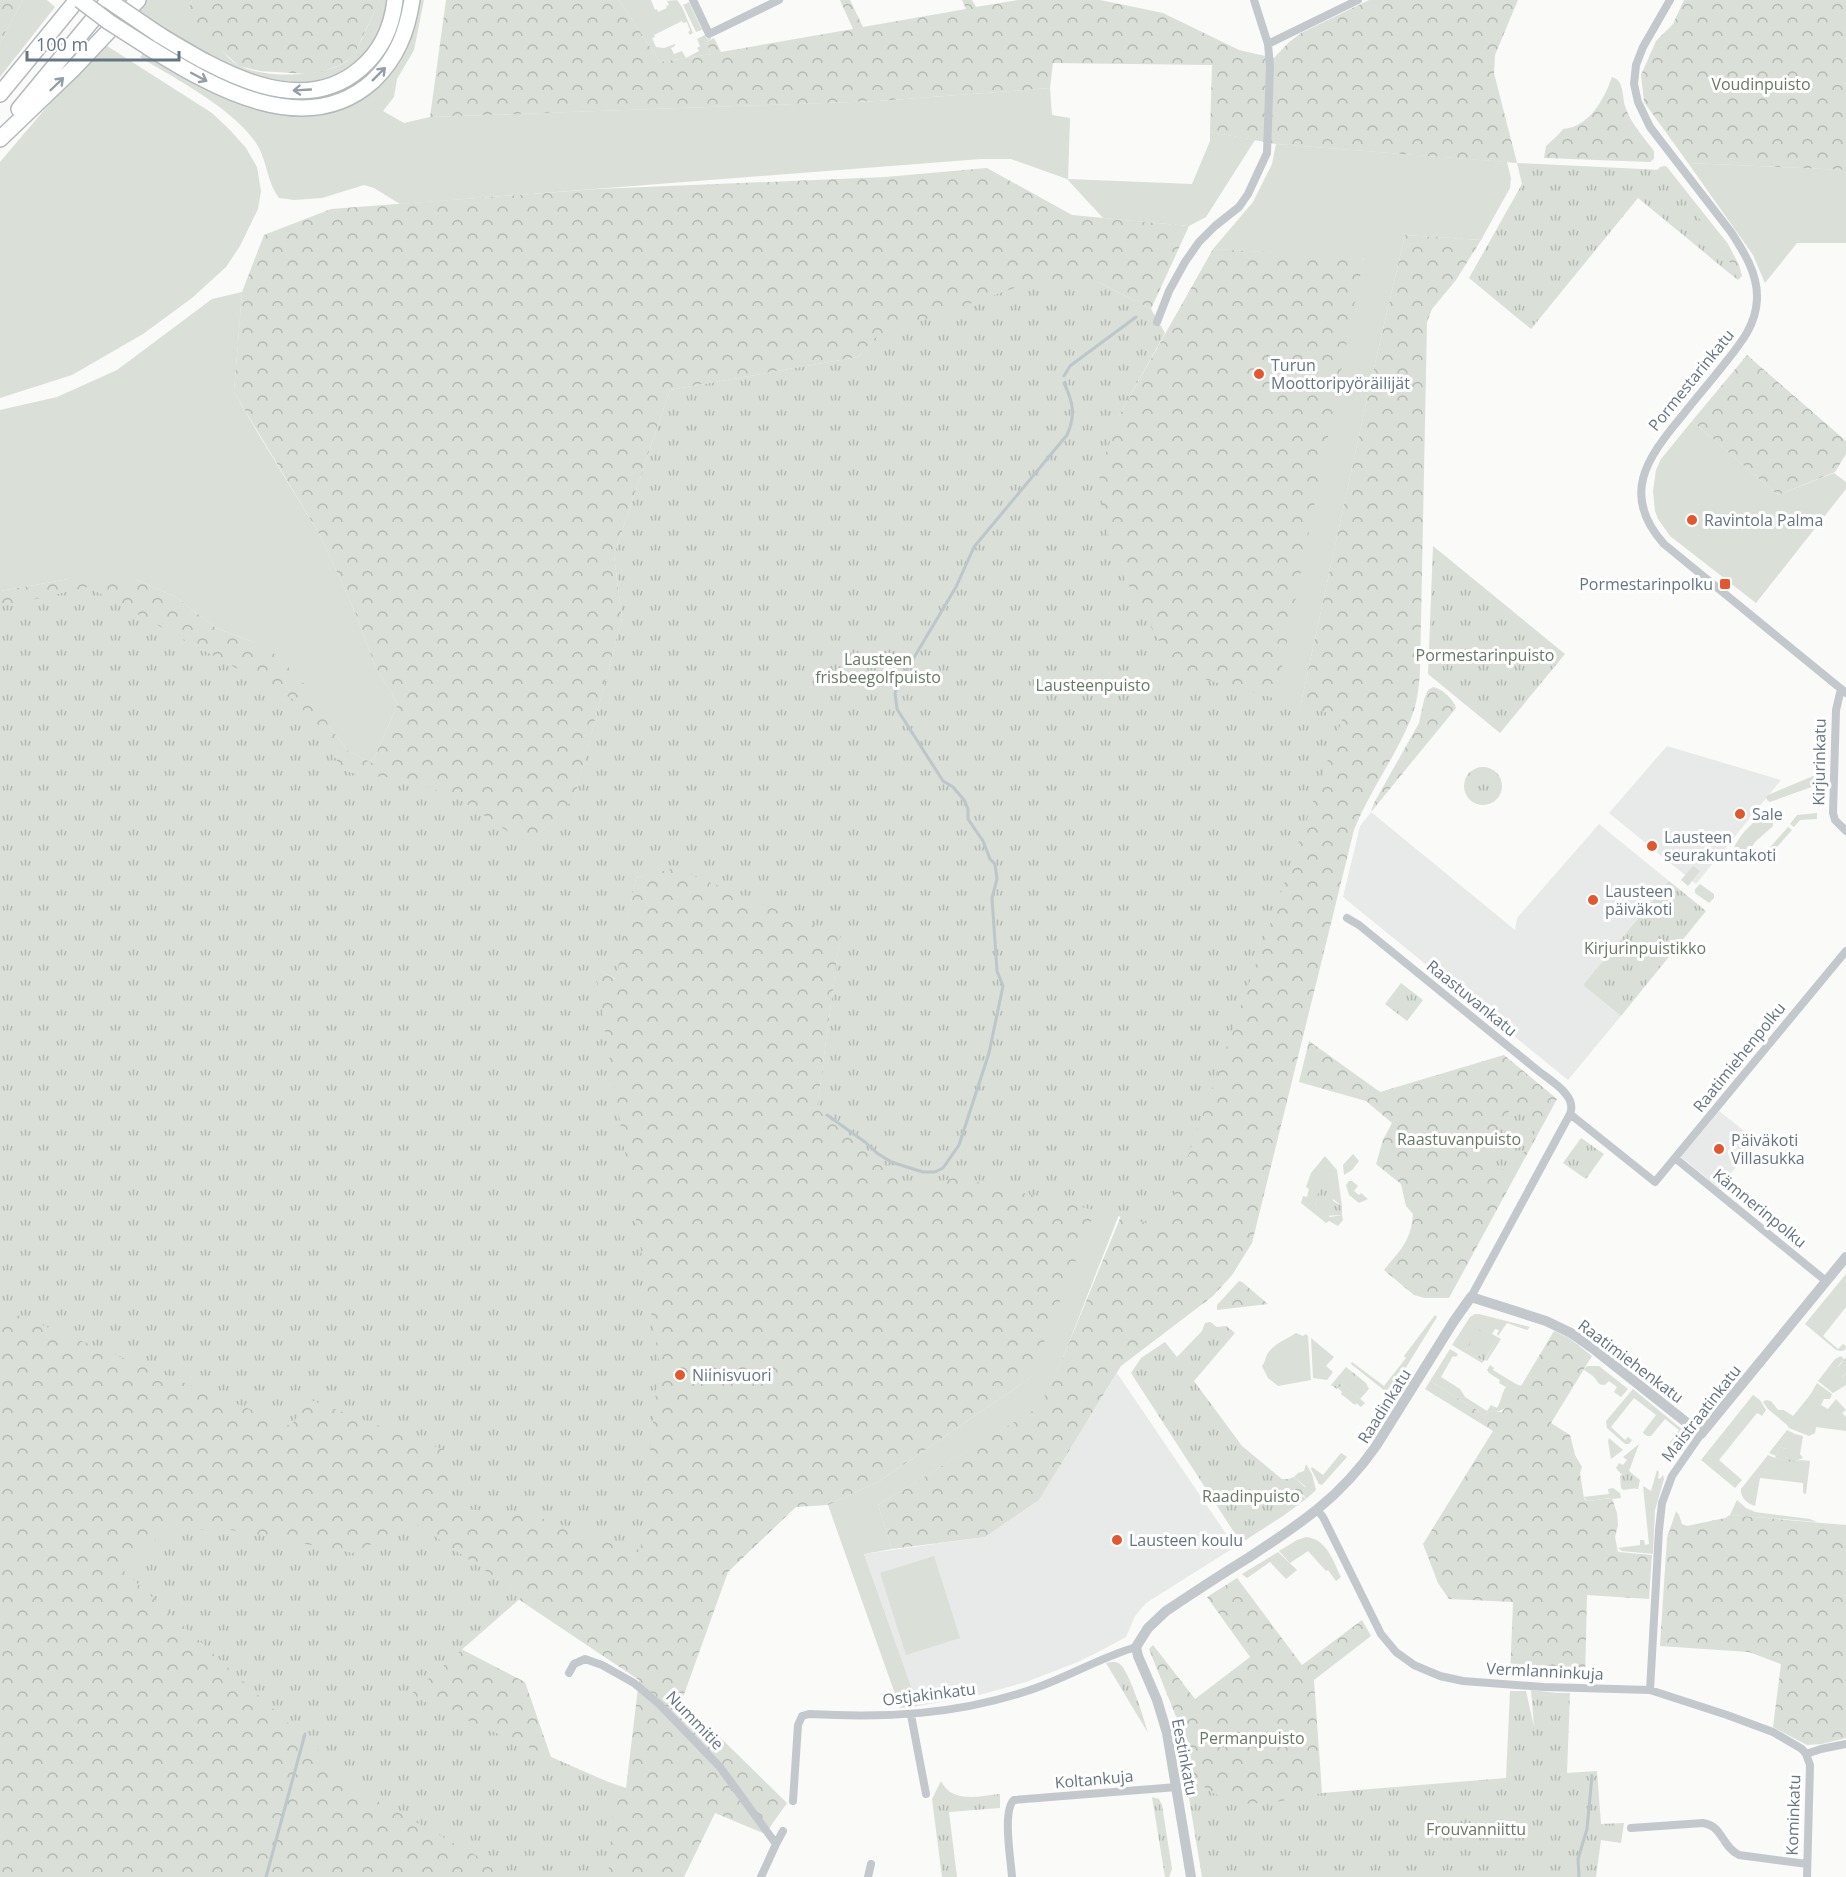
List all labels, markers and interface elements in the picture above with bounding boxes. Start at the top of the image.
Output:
scale bar [27,24,178,62]
text: 100 m [36,32,88,56]
one-way arrow [372,67,386,82]
one-way arrow [190,71,207,83]
park label: Voudinpuisto [1711,73,1811,95]
one-way arrow [50,76,65,91]
one-way arrow [292,84,312,95]
street label: Pormestarinkatu [1643,324,1739,436]
place label: Turun Moottoripyöräilijät [1271,354,1410,394]
marker: Turun Moottoripyöräilijät [1252,367,1266,381]
place label: Ravintola Palma [1704,509,1823,531]
marker: Ravintola Palma [1685,513,1699,527]
place label: Pormestarinpolku [1579,573,1713,595]
marker: Pormestarinpolku [1718,577,1732,591]
park label: Pormestarinpuisto [1416,644,1554,666]
park label: Lausteen frisbeegolfpuisto [815,648,941,688]
park label: Lausteenpuisto [1036,674,1150,696]
street label: Kirjurinkatu [1807,718,1831,806]
place label: Sale [1752,803,1783,825]
marker: Sale [1733,807,1747,821]
place label: Lausteen seurakuntakoti [1664,826,1776,866]
marker: Lausteen seurakuntakoti [1645,839,1659,853]
place label: Lausteen päiväkoti [1605,880,1673,920]
marker: Lausteen päiväkoti [1586,893,1600,907]
park label: Kirjurinpuistikko [1584,937,1706,959]
street label: Raastuvankatu [1422,955,1522,1041]
street label: Raatimiehenpolku [1688,997,1790,1117]
park label: Raastuvanpuisto [1397,1128,1521,1150]
place label: Päiväkoti Villasukka [1731,1129,1805,1169]
marker: Päiväkoti Villasukka [1712,1142,1726,1156]
street label: Kämnerinpolku [1709,1163,1811,1253]
street label: Raatimiehenkatu [1574,1314,1688,1408]
street label: Maistraatinkatu [1656,1360,1746,1466]
place label: Niinisvuori [692,1364,772,1386]
street label: Raadinkatu [1352,1365,1416,1447]
marker: Niinisvuori [673,1368,687,1382]
park label: Raadinpuisto [1202,1485,1300,1507]
place label: Lausteen koulu [1129,1529,1243,1551]
marker: Lausteen koulu [1110,1533,1124,1547]
street label: Vermlanninkuja [1486,1657,1604,1685]
street label: Ostjakinkatu [881,1677,977,1711]
street label: Nummitie [661,1686,729,1754]
street label: Eestinkatu [1167,1717,1203,1797]
park label: Permanpuisto [1199,1727,1305,1749]
street label: Koltankuja [1054,1765,1134,1793]
street label: Kominkatu [1781,1774,1805,1856]
park label: Frouvanniittu [1426,1818,1526,1840]

